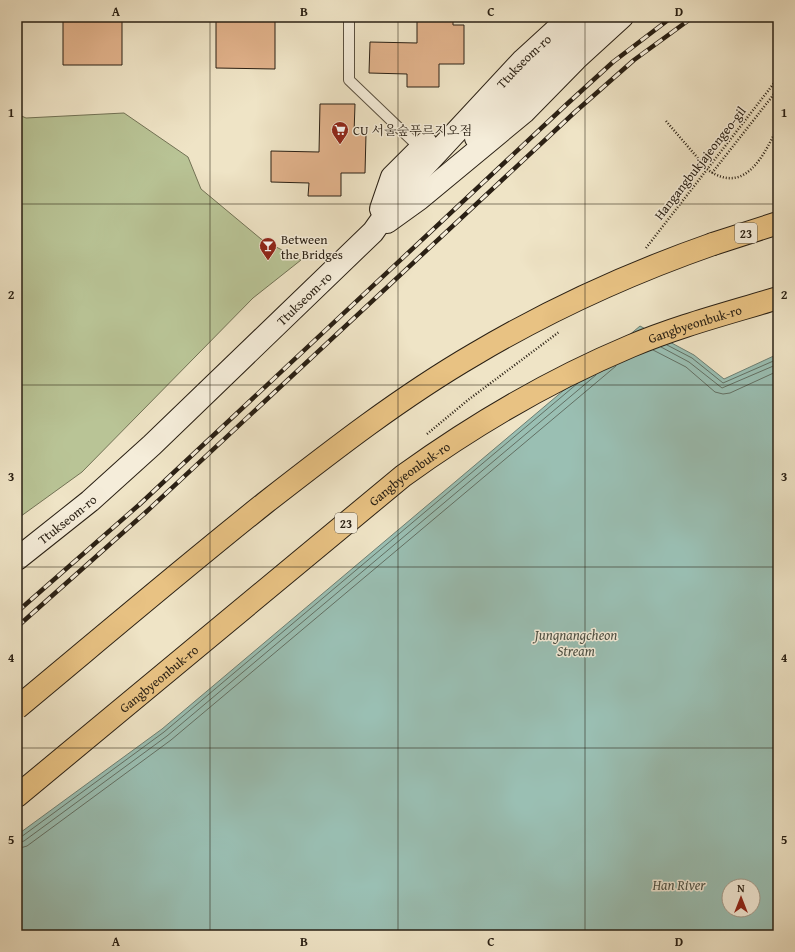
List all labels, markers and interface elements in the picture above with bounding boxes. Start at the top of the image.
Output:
text: A [112,2,121,21]
text: B [300,2,308,21]
text: C [487,2,495,21]
text: D [675,2,683,21]
street label: Ttukseom-ro [492,29,555,92]
street label: Hangangbukjajeongeo-gil [650,102,751,224]
text: 1 [8,103,14,122]
text: 1 [781,103,787,122]
supermarket icon: CU 서울숲푸르지오점 [330,120,350,145]
place label: CU 서울숲푸르지오점 [353,121,472,140]
road number: 23 [735,223,757,243]
place label: Between the Bridges [281,230,343,264]
bar icon: Between the Bridges [258,236,278,261]
street label: Ttukseom-ro [272,267,336,330]
text: 2 [8,285,15,304]
text: 2 [781,285,788,304]
street label: Gangbyeonbuk-ro [645,300,744,348]
street label: Gangbyeonbuk-ro [365,436,454,510]
text: 3 [8,467,14,486]
text: 3 [781,467,787,486]
street label: Ttukseom-ro [34,490,101,549]
road number: 23 [335,513,357,533]
water label: Jungnangcheon Stream [533,625,617,661]
street label: Gangbyeonbuk-ro [115,640,202,717]
text: 4 [8,648,15,667]
text: 4 [781,648,788,667]
text: 5 [8,830,15,849]
text: 5 [781,830,788,849]
water label: Han River [651,875,706,895]
north arrow [721,878,761,918]
text: N [737,880,745,896]
text: A [112,932,121,951]
text: B [300,932,308,951]
text: C [487,932,495,951]
text: D [675,932,683,951]

